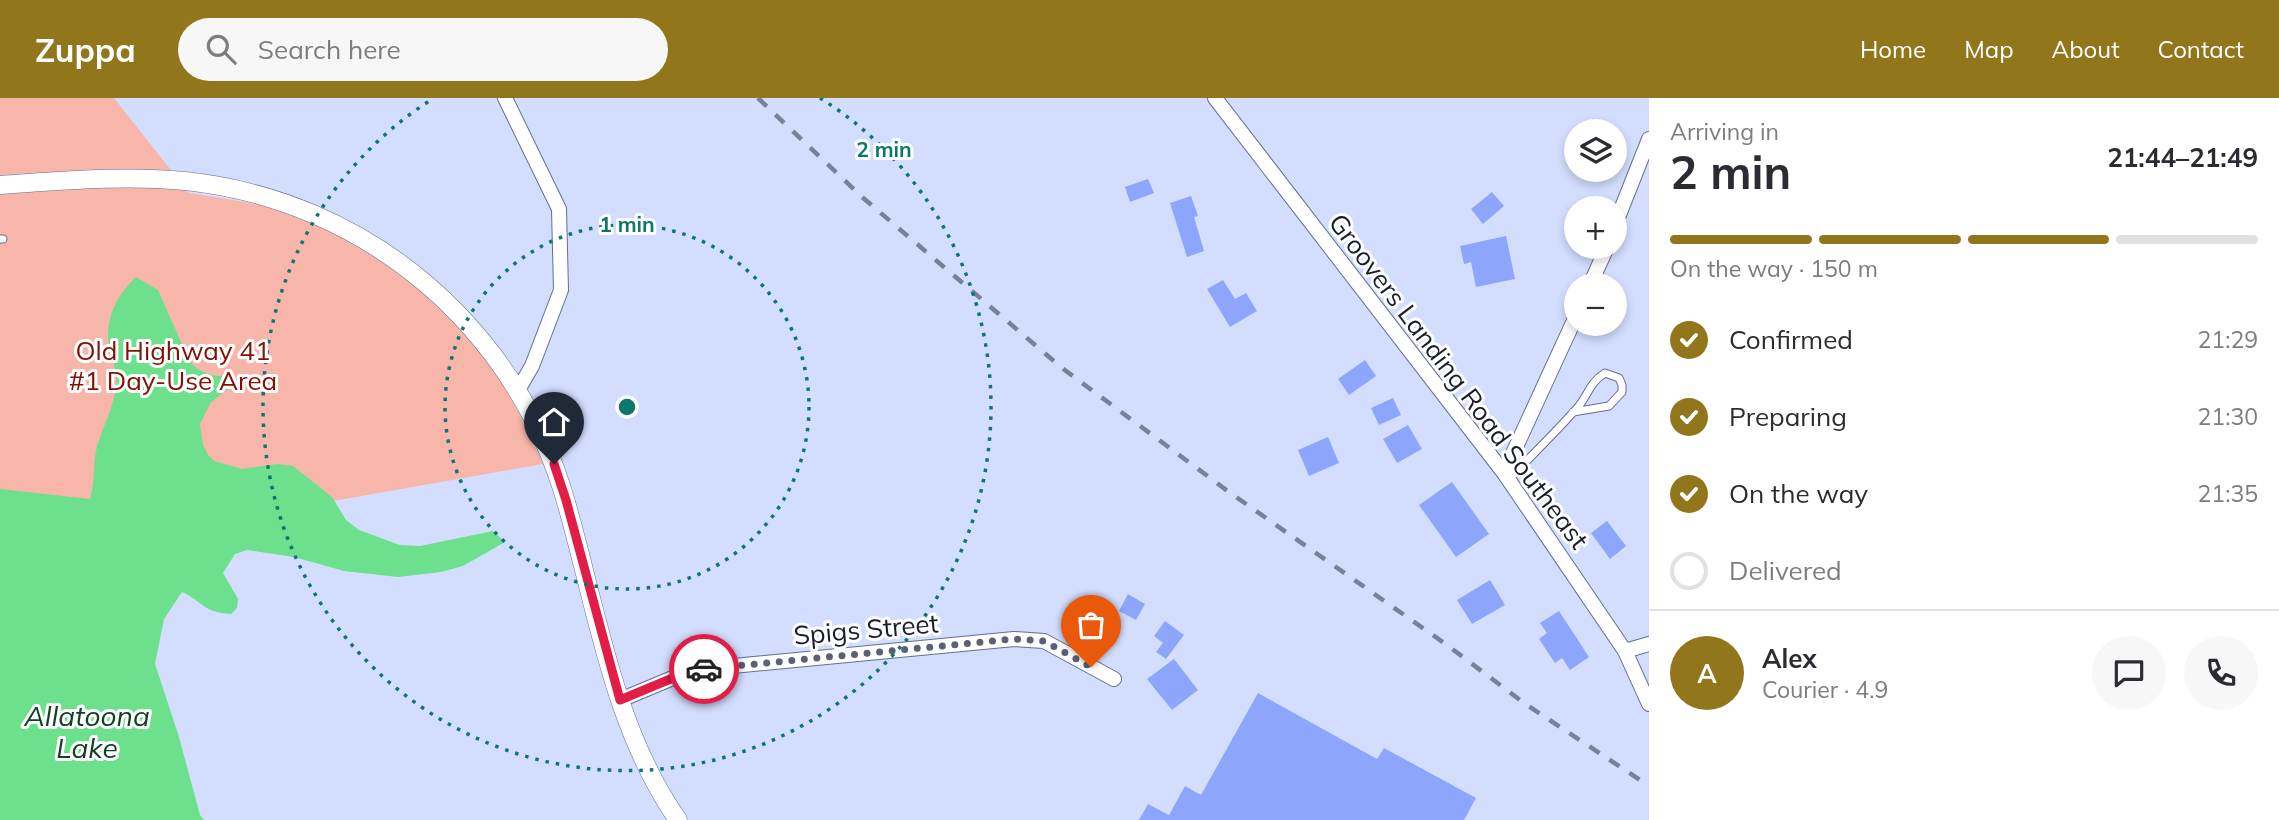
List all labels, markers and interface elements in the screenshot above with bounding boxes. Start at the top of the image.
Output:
search box [178,18,668,81]
text: Zuppa [35,29,136,70]
icon: search [202,30,240,68]
text: Search here [258,33,401,66]
text: Home [1860,34,1926,64]
text: Map [1964,34,2014,64]
text: About [2052,34,2120,64]
text: Contact [2158,34,2244,64]
text: Arriving in [1670,117,1779,146]
map controls [1564,119,1627,336]
button: layers [1564,119,1627,182]
text: 2 min [856,136,912,162]
text: 21:44–21:49 [2107,141,2258,174]
text: 2 min [1670,143,1791,201]
button: + [1564,196,1627,259]
street label: Groovers Landing Road Southeast [1322,207,1596,555]
text: 1 min [599,211,655,237]
text: On the way · 150 m [1670,254,1878,283]
button: − [1564,273,1627,336]
icon: check [1670,321,1708,359]
text: Confirmed [1729,323,1853,356]
text: 21:29 [2198,325,2258,354]
park label: Old Highway 41 #1 Day-Use Area [69,334,277,397]
pin [524,392,584,464]
centre of rings [615,395,639,419]
icon: check [1670,398,1708,436]
text: Preparing [1729,400,1847,433]
text: 21:30 [2198,402,2258,431]
icon: home [535,403,573,441]
icon: check [1670,475,1708,513]
text: On the way [1729,477,1868,510]
text: 21:35 [2198,479,2258,508]
text: Delivered [1729,554,1842,587]
pin [1061,595,1121,667]
street label: Spigs Street [792,606,940,652]
icon: bag [1072,606,1110,644]
courier [669,634,739,704]
button: chat [2092,636,2166,710]
button: phone [2184,636,2258,710]
text: Alex [1762,642,1817,675]
icon: car [685,650,723,688]
text: A [1697,657,1717,690]
text: Courier · 4.9 [1762,675,1888,704]
water label: Allatoona Lake [23,698,150,765]

